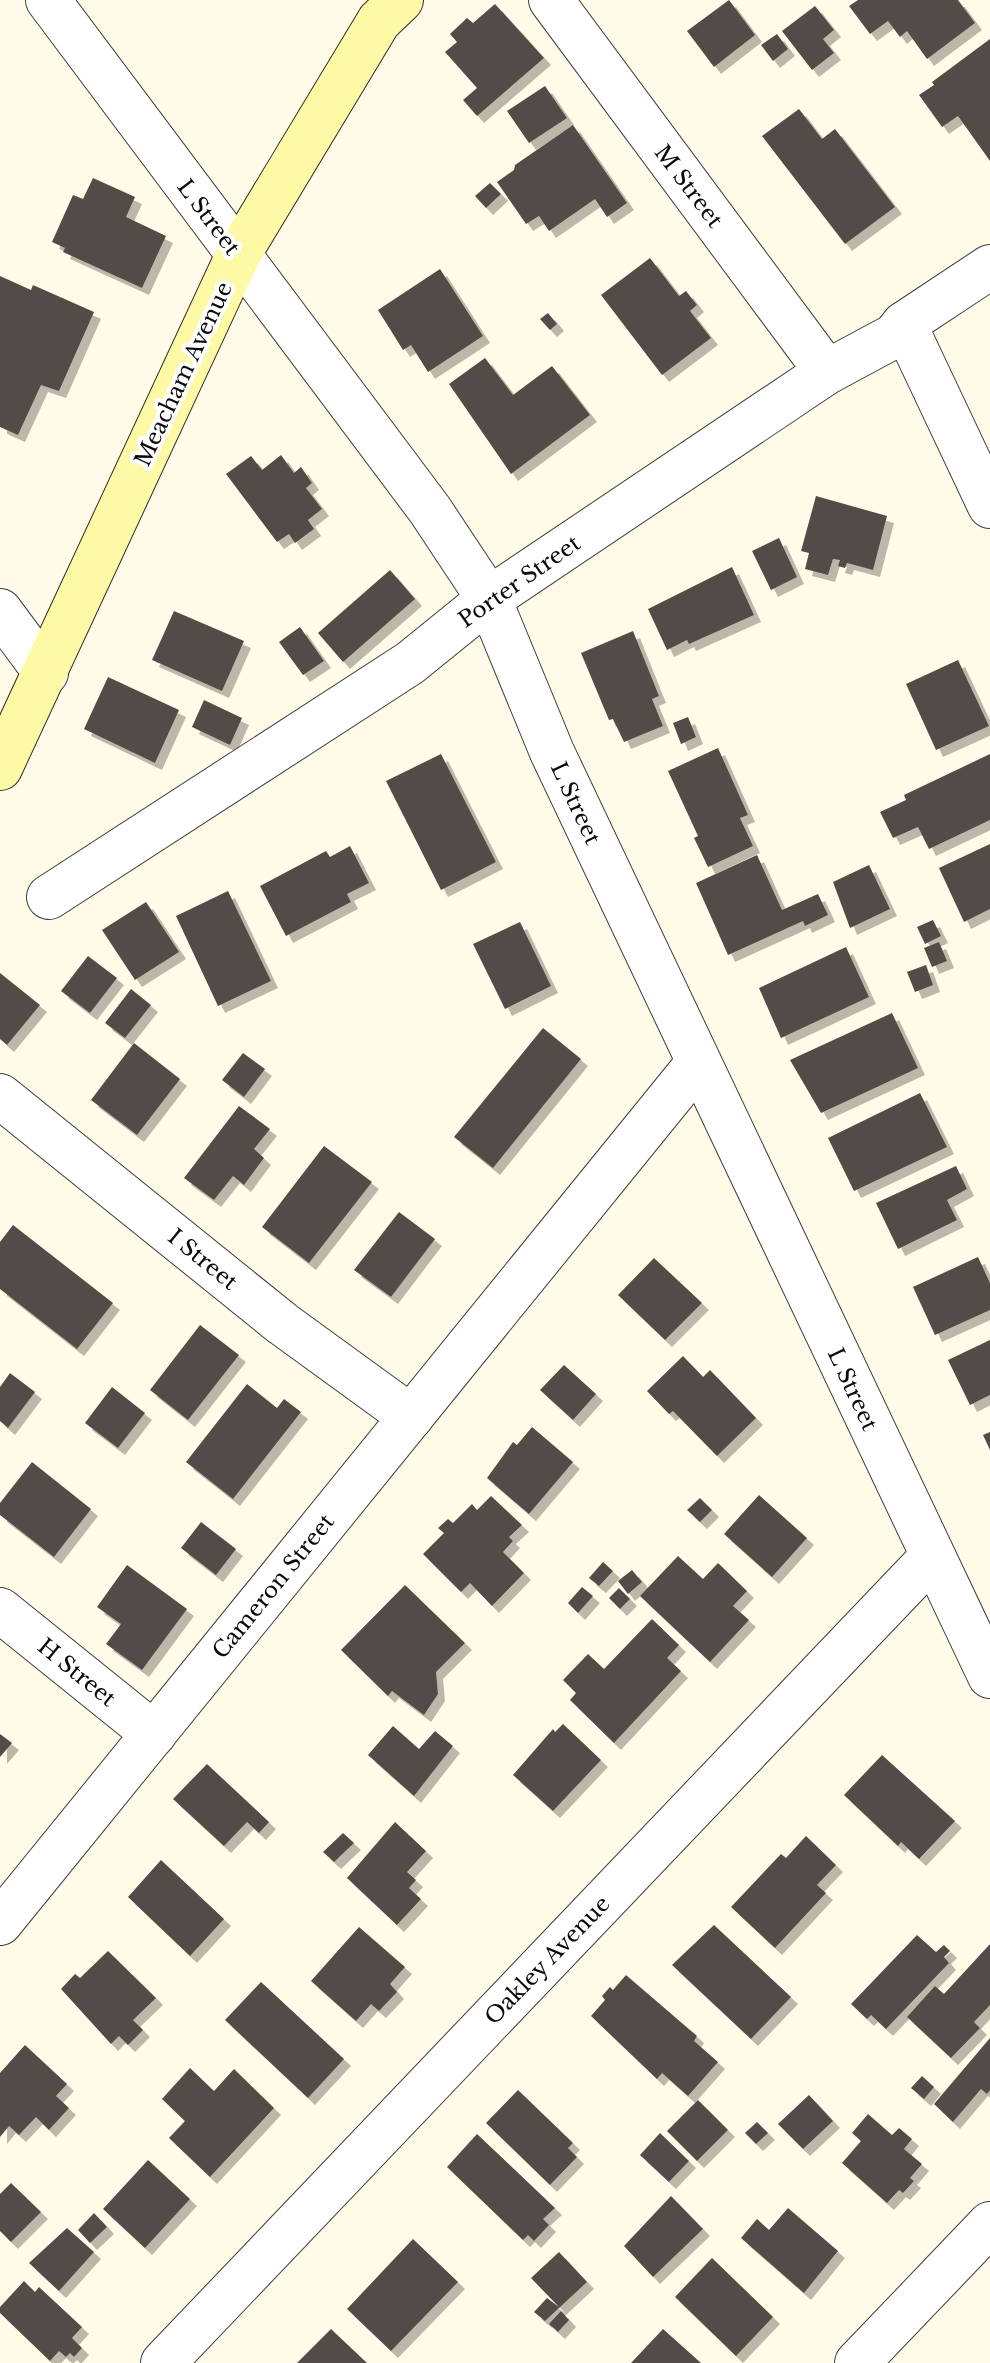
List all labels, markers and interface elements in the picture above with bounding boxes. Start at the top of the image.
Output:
street label: M Street [649,140,729,233]
street label: L Street [171,174,246,261]
street label: Meacham Avenue [129,278,238,471]
street label: Porter Street [453,529,586,633]
street label: L Street [545,758,607,849]
street label: I Street [162,1223,243,1296]
street label: L Street [822,1344,884,1435]
street label: Cameron Street [207,1508,340,1664]
street label: H Street [32,1633,122,1713]
street label: Oakley Avenue [479,1890,616,2030]

